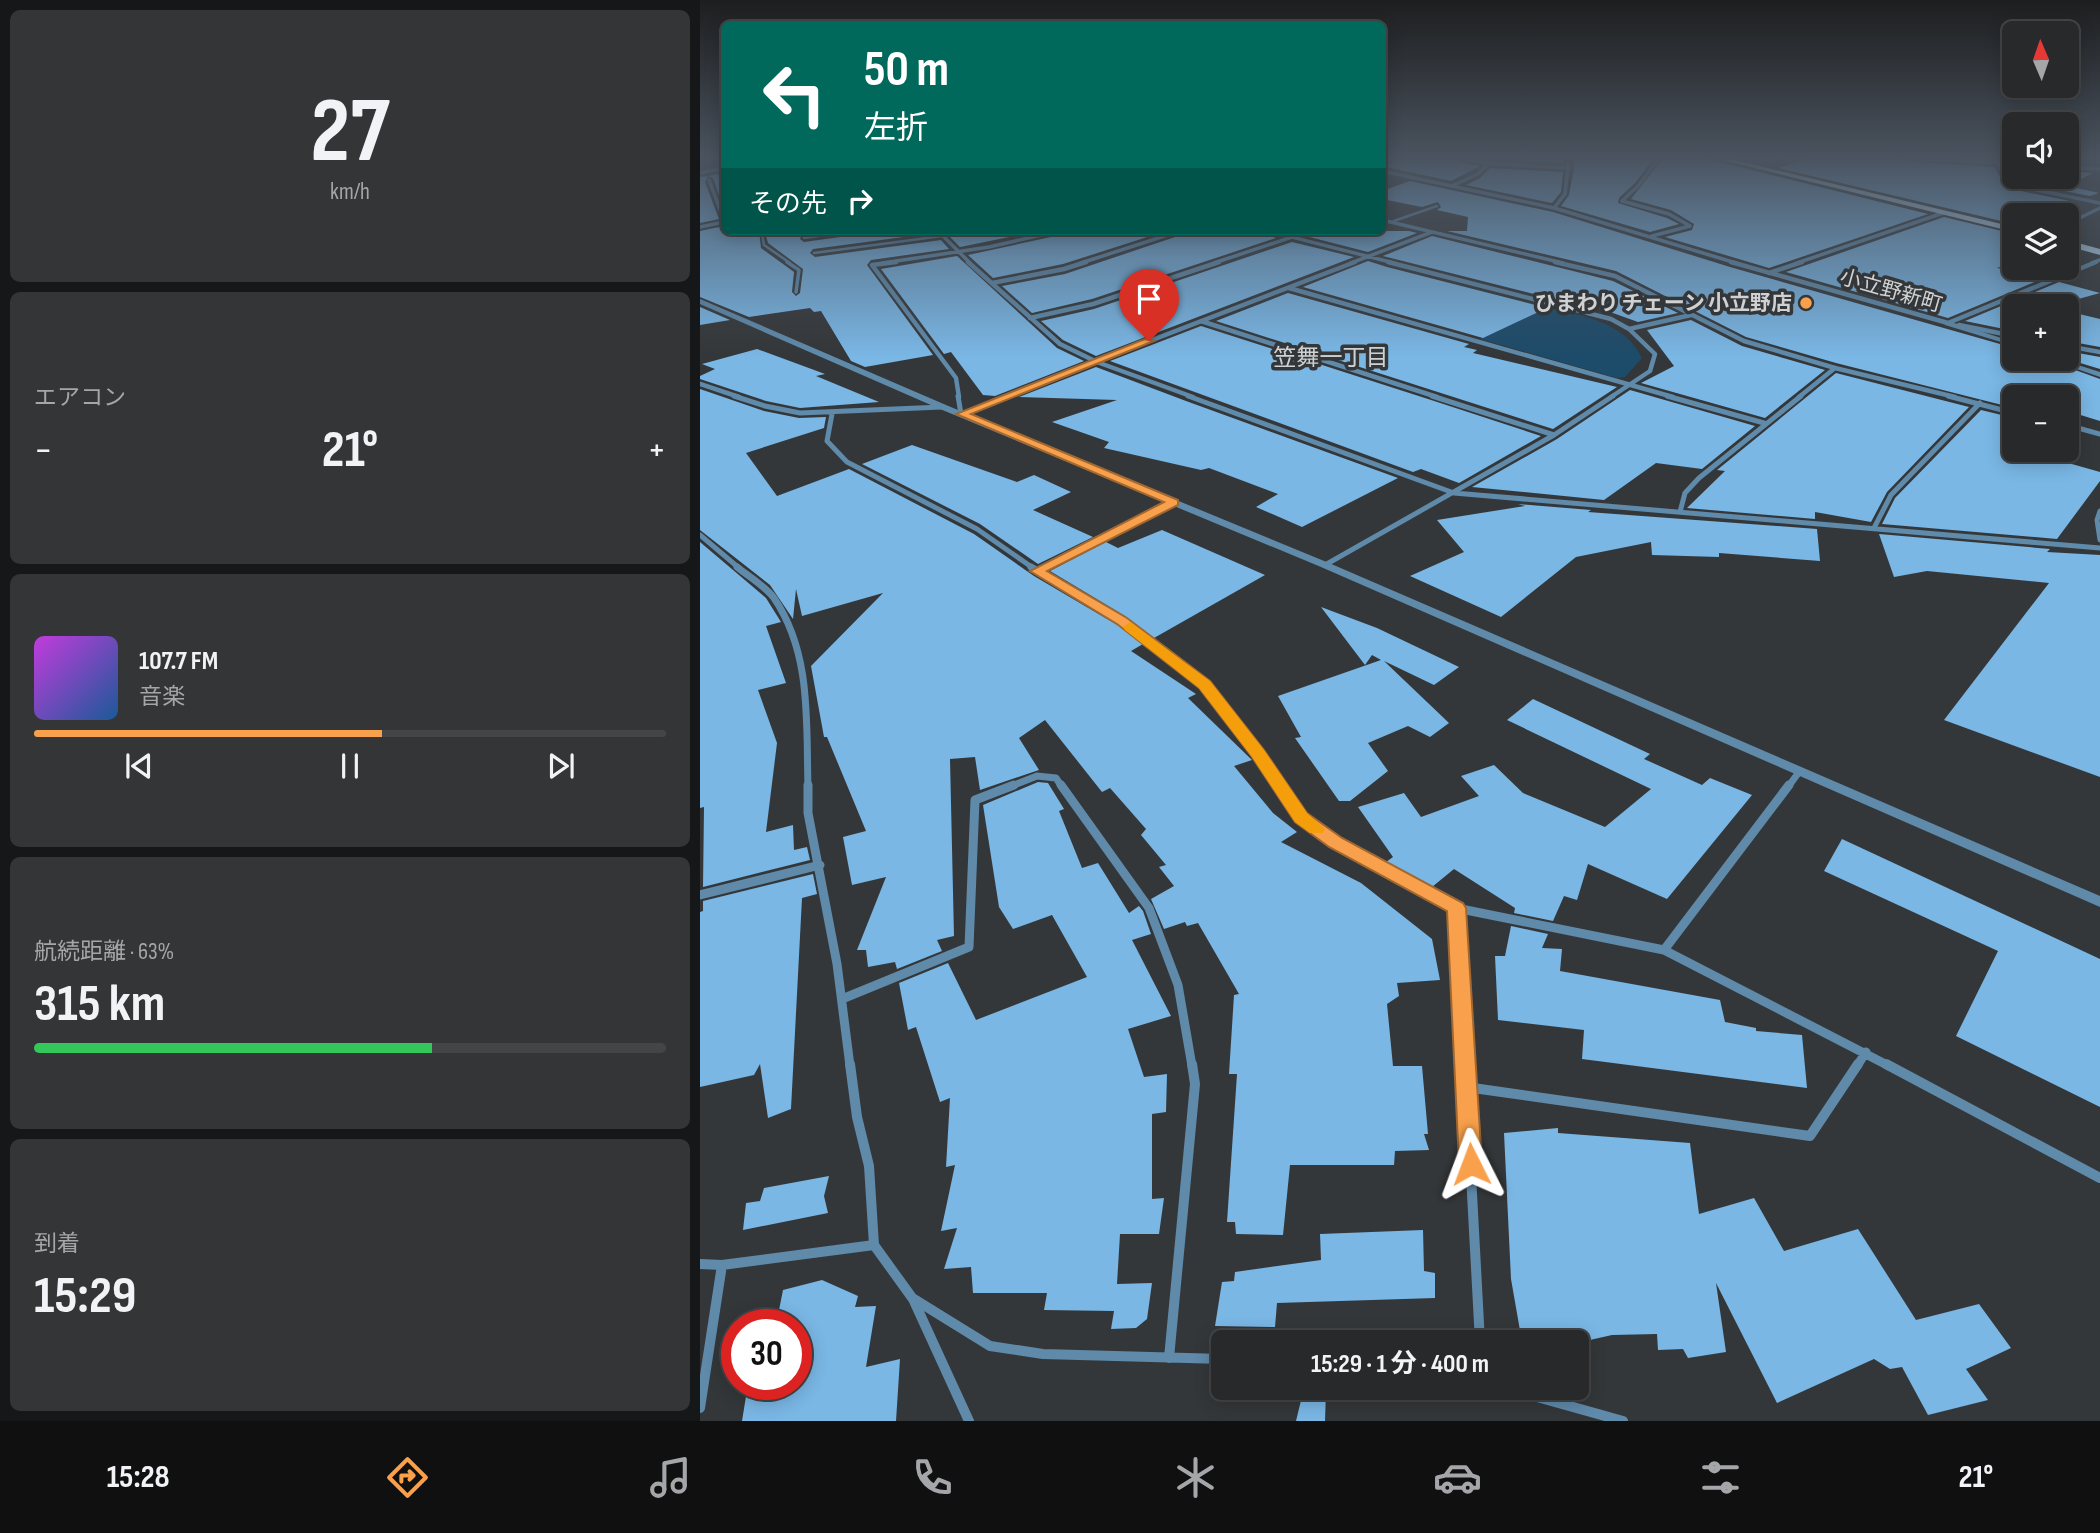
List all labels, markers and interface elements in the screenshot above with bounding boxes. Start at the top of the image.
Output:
north arrow [2002,21,2079,98]
map controls [2002,21,2079,462]
text: 50 m [864,41,949,100]
icon: left [749,49,840,140]
text: 27 [310,78,390,187]
text: 左折 [864,109,928,148]
button: sound [2002,112,2079,189]
text: km/h [330,178,370,206]
icon: right [841,182,879,220]
text: その先 [749,189,827,220]
button: layers [2002,203,2079,280]
street label: 小立野新町 [1837,265,1945,317]
pin [1119,269,1179,341]
icon: arrive [1130,280,1168,318]
place label: ひまわり チェーン 小立野店 [1534,291,1792,316]
button: + [2002,294,2079,371]
marker: ひまわり チェーン 小立野店 [1798,295,1814,311]
district label: 笠舞一丁目 [1274,344,1389,372]
text: エアコン [34,384,126,412]
button: − [2002,385,2079,462]
text: 21° [322,419,378,482]
text: − [34,428,53,473]
text: + [647,428,666,473]
text: 107.7 FM [139,646,218,677]
text: 音楽 [139,683,185,711]
icon: previous [120,747,158,785]
icon: pause [331,747,369,785]
icon: next [542,747,580,785]
text: 航続距離 · 63% [34,938,174,966]
text: 315 km [34,973,165,1036]
position arrow [1434,1127,1508,1201]
text: 到着 [34,1230,80,1258]
text: 15:29 [34,1265,136,1328]
speed limit sign: 30 [721,1309,812,1400]
text: 15:29 · 1 分 · 400 m [1311,1349,1489,1380]
icon: directions [383,1453,432,1502]
icon: music [646,1453,695,1502]
icon: phone [908,1453,957,1502]
icon: climate [1171,1453,1220,1502]
icon: car [1433,1453,1482,1502]
icon: filters [1696,1453,1745,1502]
text: 15:28 [107,1458,170,1497]
text: 21° [1958,1458,1993,1497]

